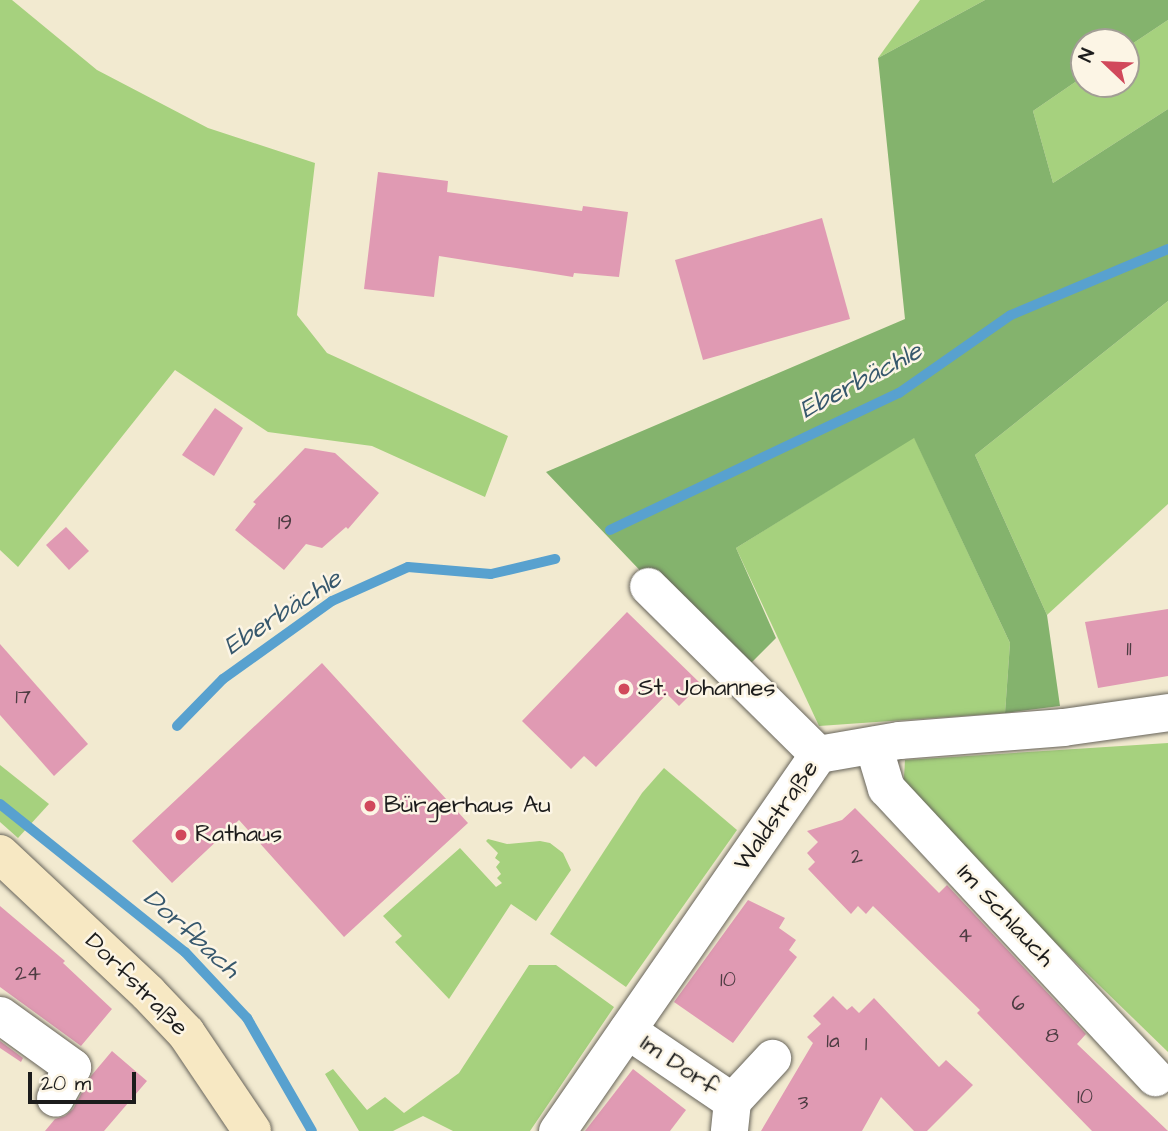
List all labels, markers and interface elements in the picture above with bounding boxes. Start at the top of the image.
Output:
north arrow [1070,28,1140,98]
text: N [1072,45,1102,66]
water label: Eberbächle [795,336,927,426]
house number: 19 [278,510,292,536]
water label: Eberbächle [218,564,348,662]
house number: 11 [1126,636,1132,662]
place label: St. Johannes [638,675,775,703]
marker: St. Johannes [616,681,632,697]
house number: 17 [15,684,31,710]
street label: Waldstraße [728,755,826,877]
place label: Bürgerhaus Au [384,792,551,820]
marker: Bürgerhaus Au [362,798,378,814]
place label: Rathaus [195,821,282,849]
marker: Rathaus [173,827,189,843]
house number: 2 [851,844,863,870]
street label: Im Schlauch [950,859,1060,973]
water label: Dorfbach [137,883,245,985]
house number: 4 [958,923,972,949]
street label: Dorfstraße [79,928,193,1042]
house number: 24 [15,961,41,987]
house number: 10 [720,967,736,993]
house number: 6 [1011,991,1025,1017]
house number: 8 [1045,1023,1059,1049]
house number: 1a [826,1028,840,1054]
street label: Im Dorf [634,1029,724,1103]
house number: 1 [865,1031,867,1057]
scale bar [32,1058,140,1102]
text: 20 m [41,1069,91,1098]
house number: 10 [1077,1084,1093,1110]
house number: 3 [798,1090,808,1116]

